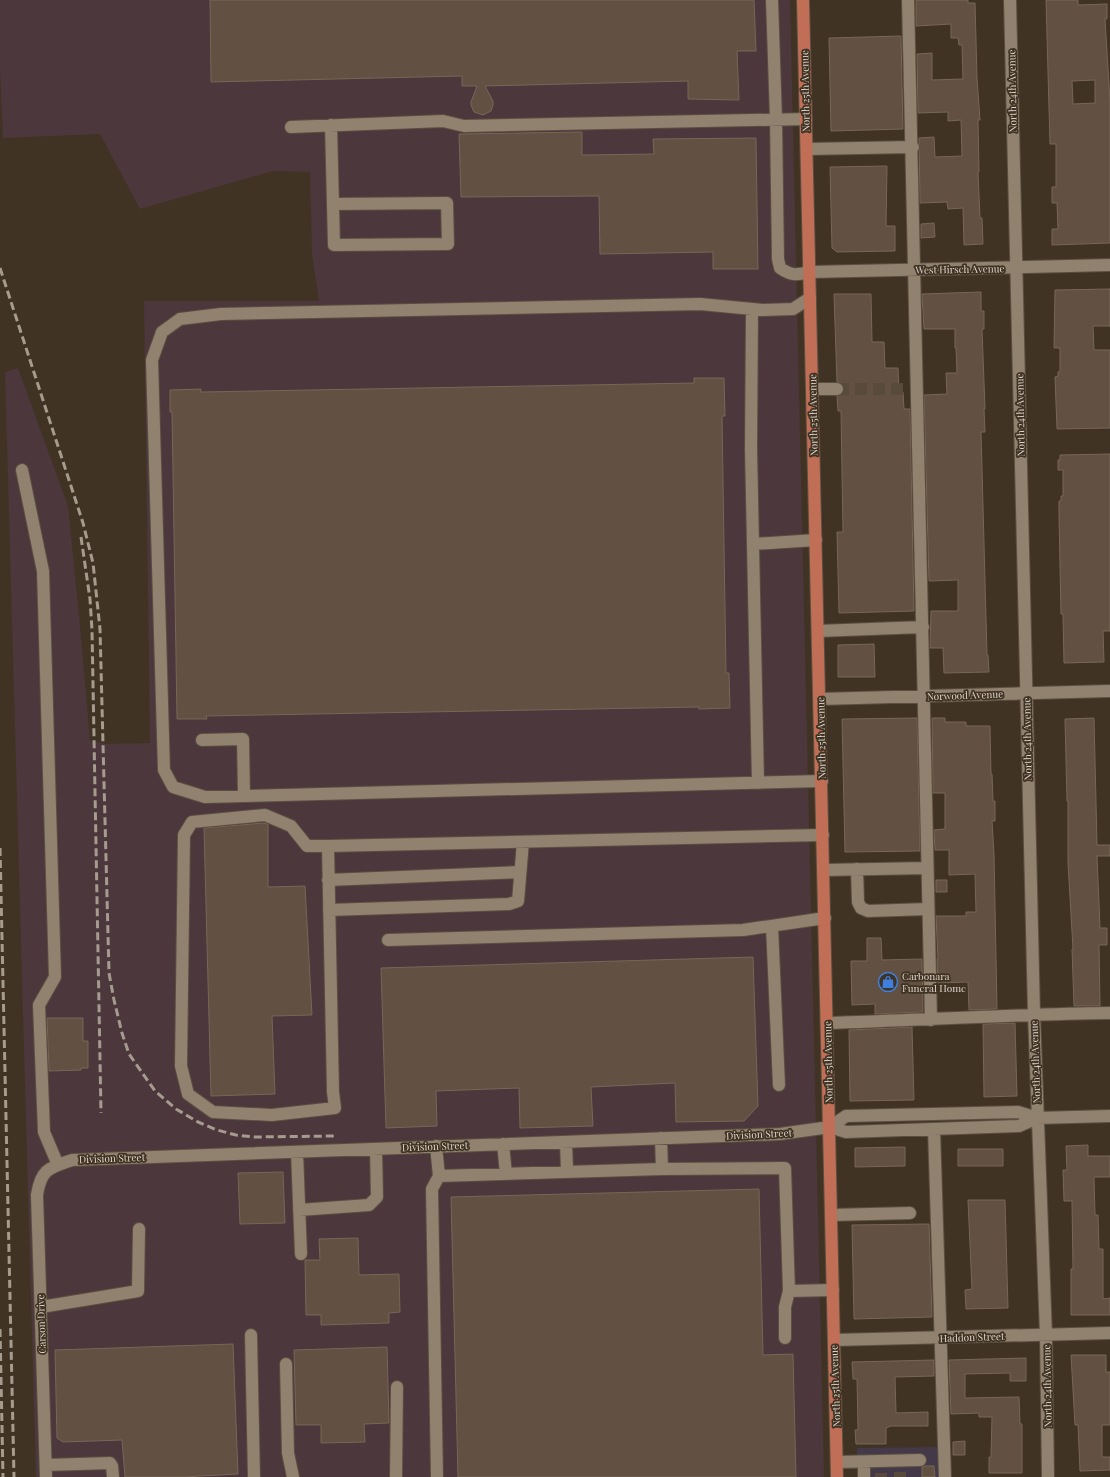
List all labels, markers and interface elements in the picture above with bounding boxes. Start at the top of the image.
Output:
street label: North 24th Avenue [1004,49,1020,133]
street label: North 25th Avenue [797,50,813,132]
street label: West Hirsch Avenue [914,261,1005,277]
street label: North 24th Avenue [1012,373,1028,457]
street label: North 25th Avenue [805,374,821,456]
street label: Norwood Avenue [927,687,1003,703]
street label: North 25th Avenue [813,697,829,779]
street label: North 24th Avenue [1019,697,1035,781]
place label: Carbonara Funeral Home [902,969,966,995]
shop icon: Carbonara Funeral Home [877,971,899,993]
street label: North 24th Avenue [1027,1020,1043,1104]
street label: North 25th Avenue [820,1021,836,1103]
street label: Division Street [726,1125,793,1143]
street label: Division Street [402,1138,469,1154]
street label: Division Street [79,1150,146,1166]
street label: Carson Drive [33,1294,49,1354]
street label: Haddon Street [939,1329,1005,1345]
street label: North 24th Avenue [1039,1344,1055,1428]
street label: North 25th Avenue [827,1345,843,1427]

